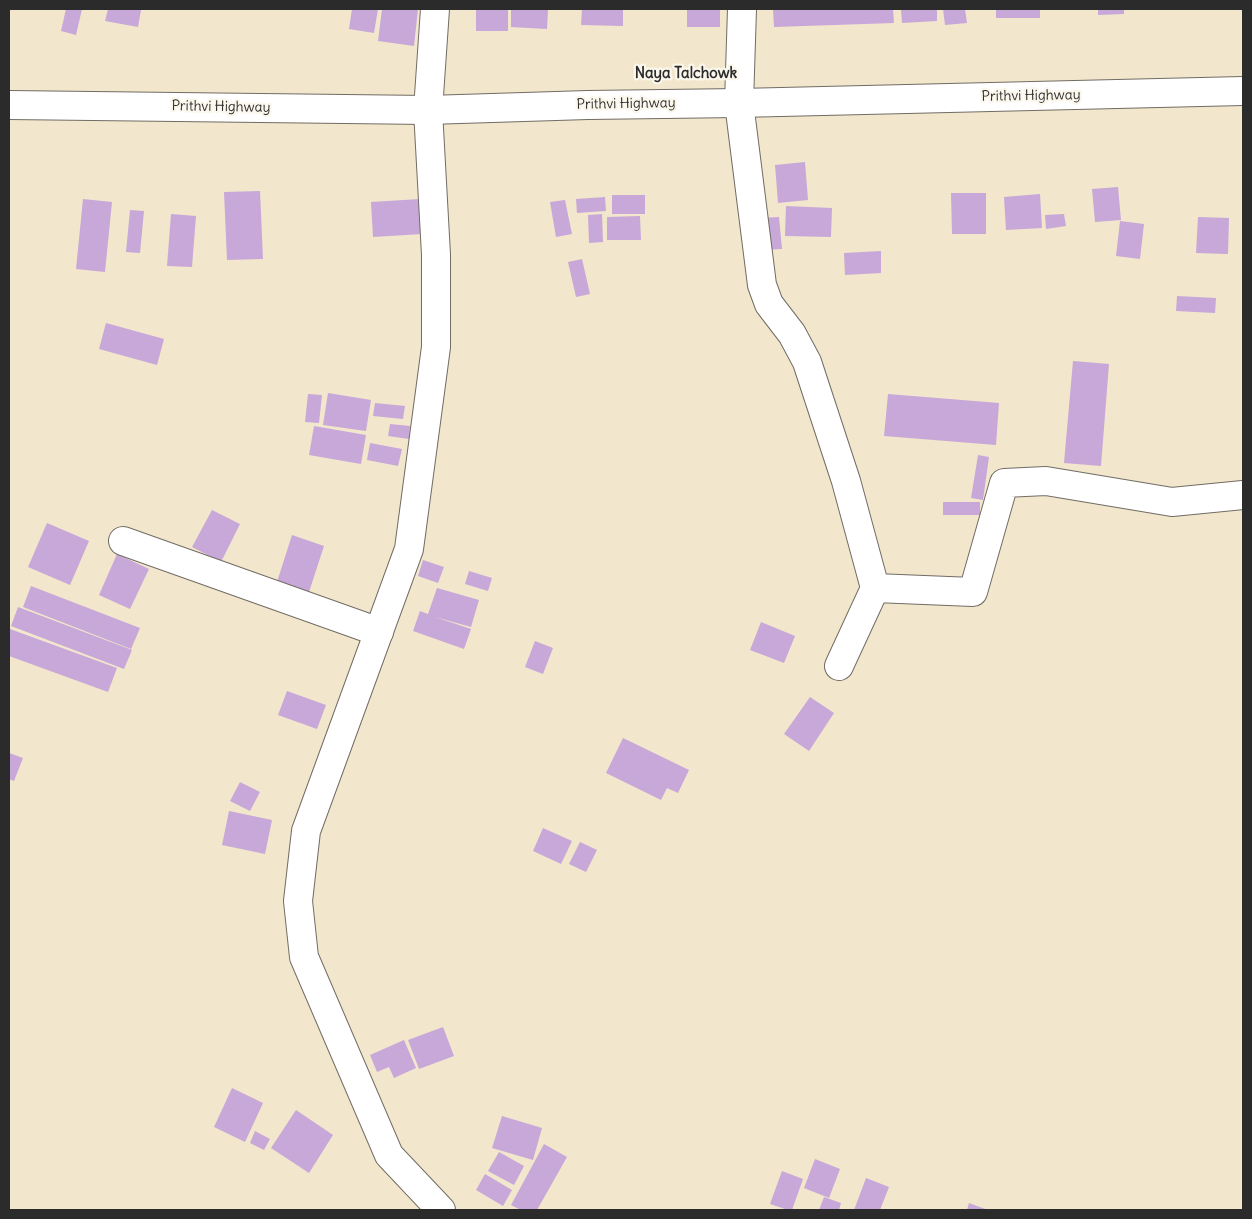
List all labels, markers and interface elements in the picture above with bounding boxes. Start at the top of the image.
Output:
district label: Naya Talchowk [635,65,737,83]
street label: Prithvi Highway [981,87,1081,105]
street label: Prithvi Highway [576,95,676,113]
street label: Prithvi Highway [171,98,271,116]

